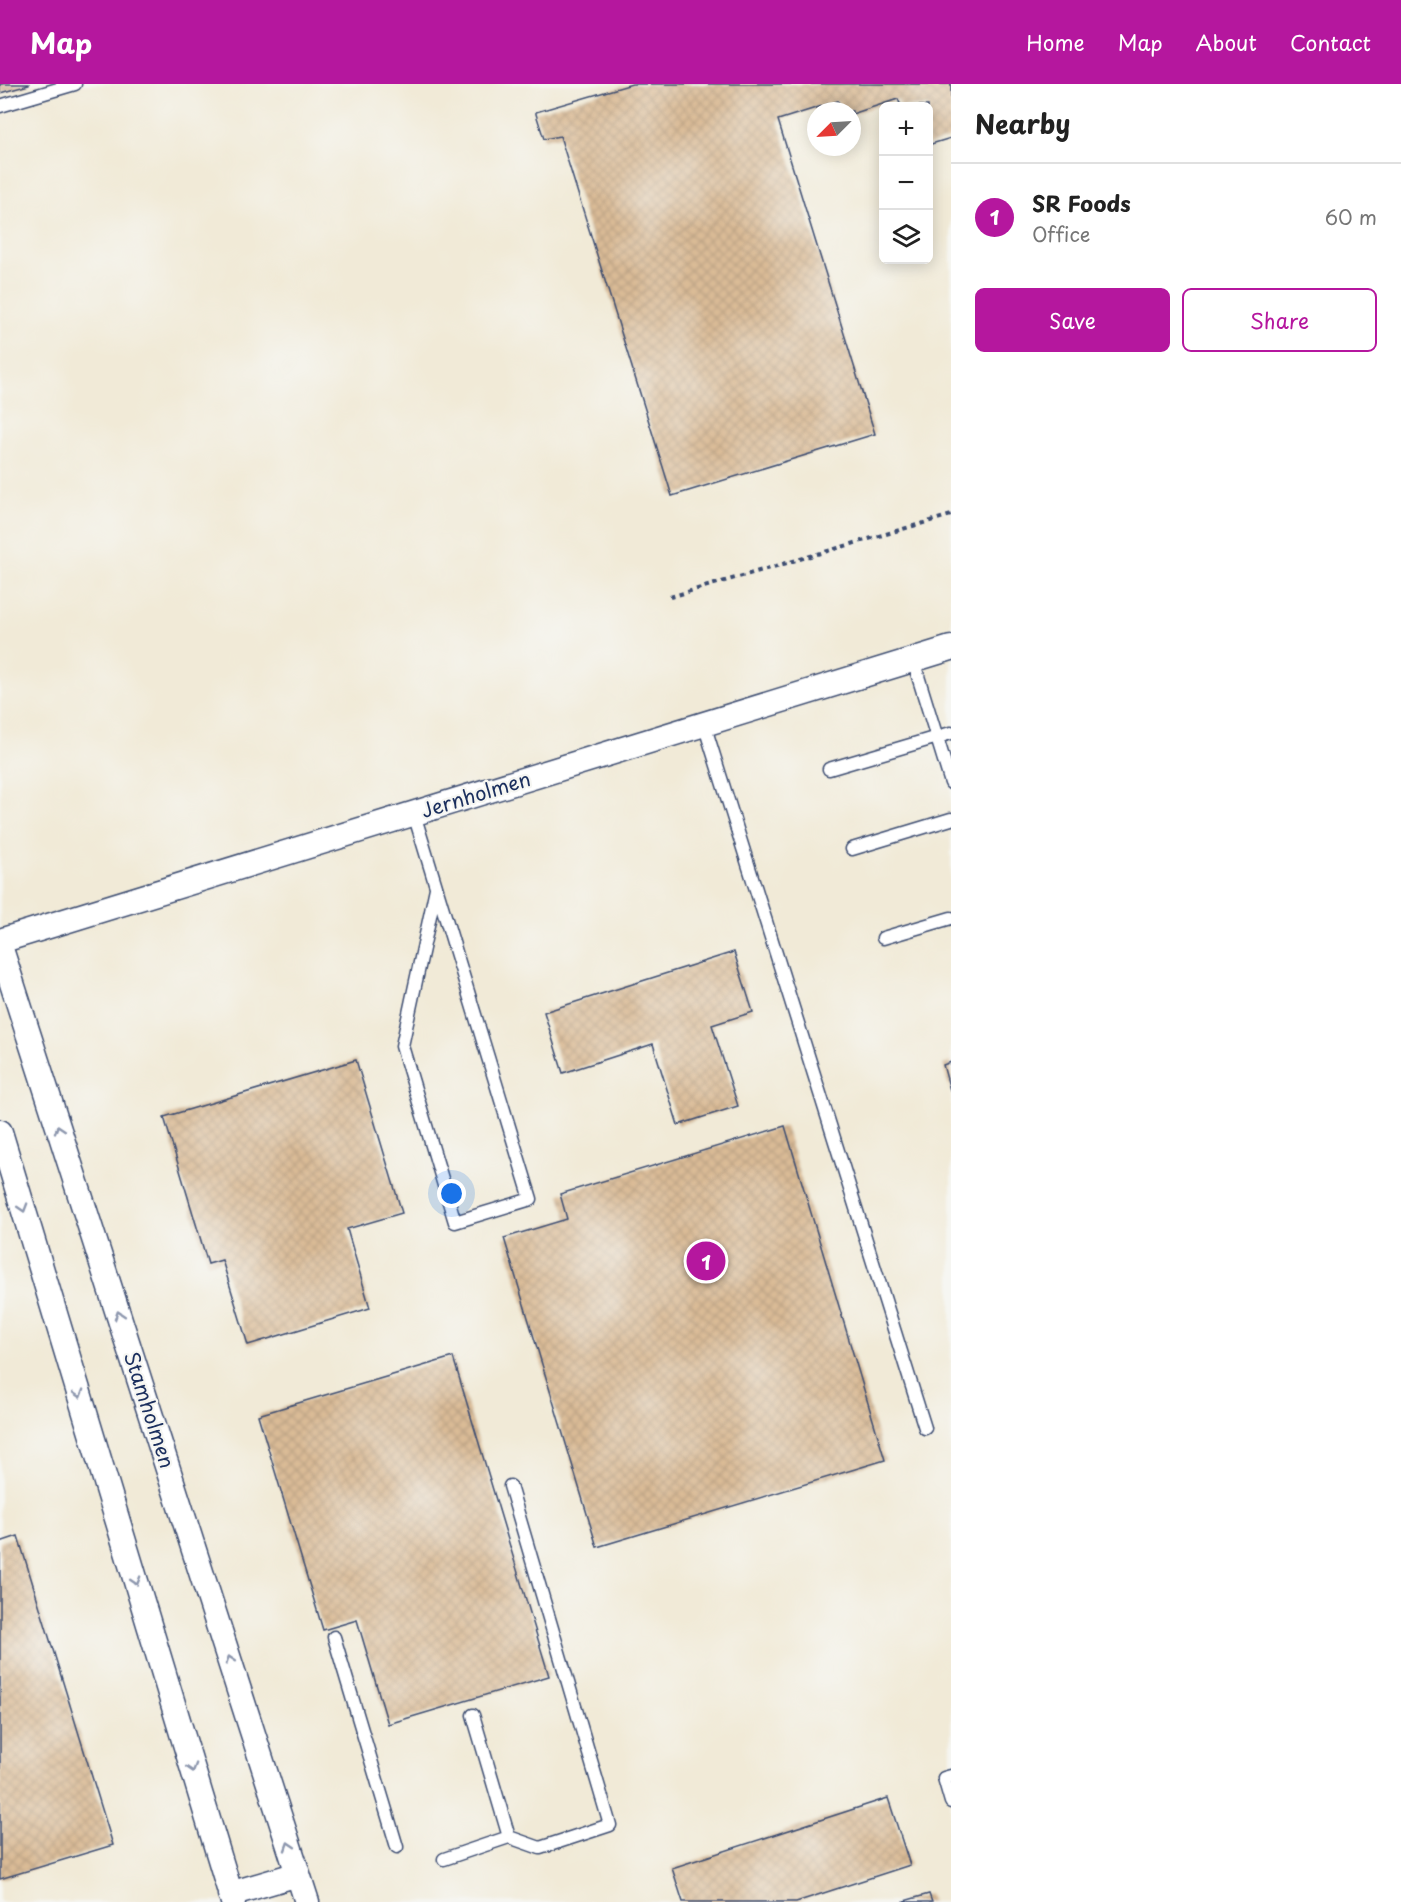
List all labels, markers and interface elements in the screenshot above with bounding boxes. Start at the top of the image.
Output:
text: Map [30,21,92,64]
text: Home [1026,26,1085,58]
text: Map [1118,26,1163,58]
text: About [1196,26,1257,58]
text: Contact [1290,26,1371,58]
north arrow [807,102,861,156]
map controls [879,102,933,264]
button: + [879,102,933,156]
text: Nearby [975,104,1070,143]
button: − [879,156,933,210]
text: SR Foods [1032,186,1131,219]
text: 1 [990,202,999,232]
text: 60 m [1325,202,1377,232]
button: layers [879,210,933,264]
text: Office [1032,219,1090,249]
button: Save [975,288,1170,352]
button: Share [1182,288,1377,352]
street label: Jernholmen [417,763,534,825]
one-way arrow [54,1124,66,1135]
your location [437,1179,466,1208]
one-way arrow [16,1202,28,1213]
pin: 1 [686,1238,726,1284]
one-way arrow [114,1310,126,1321]
street label: Stamholmen [117,1348,183,1472]
one-way arrow [72,1389,84,1399]
one-way arrow [129,1575,141,1586]
one-way arrow [225,1655,237,1666]
one-way arrow [185,1762,197,1773]
one-way arrow [284,1841,297,1852]

